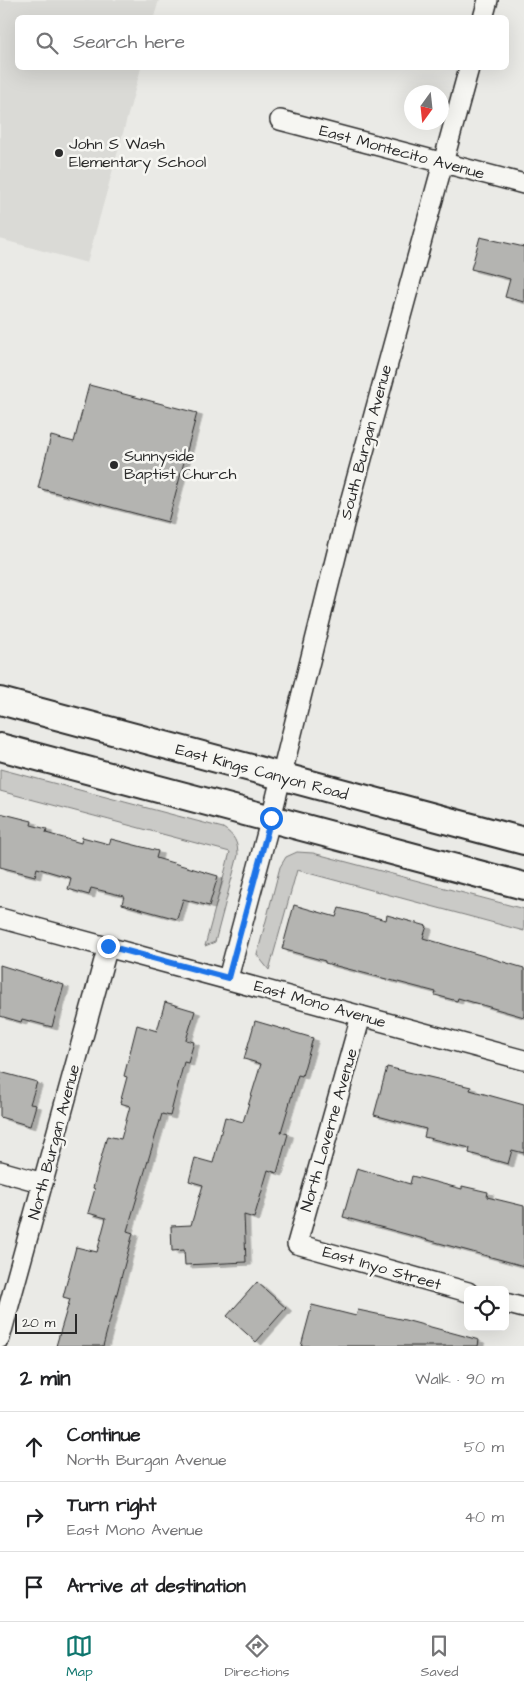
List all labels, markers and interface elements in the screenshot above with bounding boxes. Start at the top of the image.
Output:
search box [15,15,509,70]
icon: search [33,29,61,57]
text: Search here [73,29,185,56]
north arrow [404,85,449,130]
street label: East Montecito Avenue [317,119,487,185]
place label: John S Wash Elementary School [69,133,206,174]
marker: John S Wash Elementary School [53,147,65,159]
street label: South Burgan Avenue [335,362,398,522]
place label: Sunnyside Baptist Church [124,445,237,485]
marker: Sunnyside Baptist Church [108,459,120,471]
street label: East Kings Canyon Road [173,738,351,807]
route start [260,807,283,830]
route end [97,935,120,958]
street label: East Mono Avenue [252,975,389,1033]
street label: North Laverne Avenue [295,1046,363,1214]
street label: North Burgan Avenue [23,1062,86,1222]
street label: East Inyo Street [320,1241,444,1297]
map controls [464,1286,509,1331]
button: locate [464,1286,509,1331]
scale bar [15,1311,78,1334]
text: 20 m [22,1313,55,1333]
text: 2 min [20,1364,70,1393]
text: Walk · 90 m [415,1368,504,1390]
text: Continue [67,1422,141,1449]
icon: ahead [20,1433,48,1461]
text: 50 m [464,1436,504,1458]
text: North Burgan Avenue [67,1449,227,1471]
text: Turn right [67,1492,156,1519]
icon: right [20,1503,48,1531]
text: 40 m [464,1506,504,1528]
text: East Mono Avenue [67,1519,203,1541]
icon: arrive [20,1573,48,1601]
text: Arrive at destination [67,1573,246,1600]
tab: Map [65,1632,93,1682]
tab: Directions [224,1632,289,1682]
tab: Saved [420,1632,459,1682]

